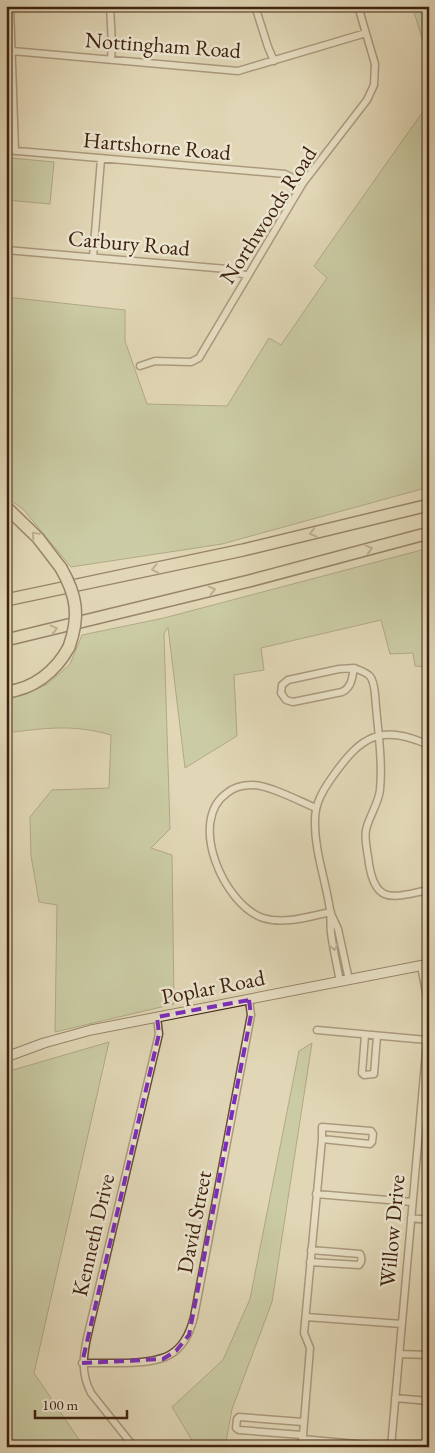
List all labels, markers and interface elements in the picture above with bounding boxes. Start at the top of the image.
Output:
street label: Nottingham Road [84,25,243,65]
street label: Hartshorne Road [82,125,233,167]
street label: Northwoods Road [213,140,324,289]
street label: Carbury Road [67,223,192,263]
one-way arrow [309,527,318,538]
one-way arrow [32,532,41,541]
one-way arrow [364,544,373,555]
one-way arrow [151,563,159,574]
one-way arrow [207,586,215,596]
one-way arrow [49,624,58,635]
one-way arrow [328,943,339,952]
street label: Poplar Road [159,963,268,1011]
street label: David Street [170,1168,218,1276]
street label: Kenneth Drive [65,1170,121,1299]
street label: Willow Drive [373,1173,411,1288]
scale bar [35,1388,128,1420]
text: 100 m [42,1395,79,1414]

